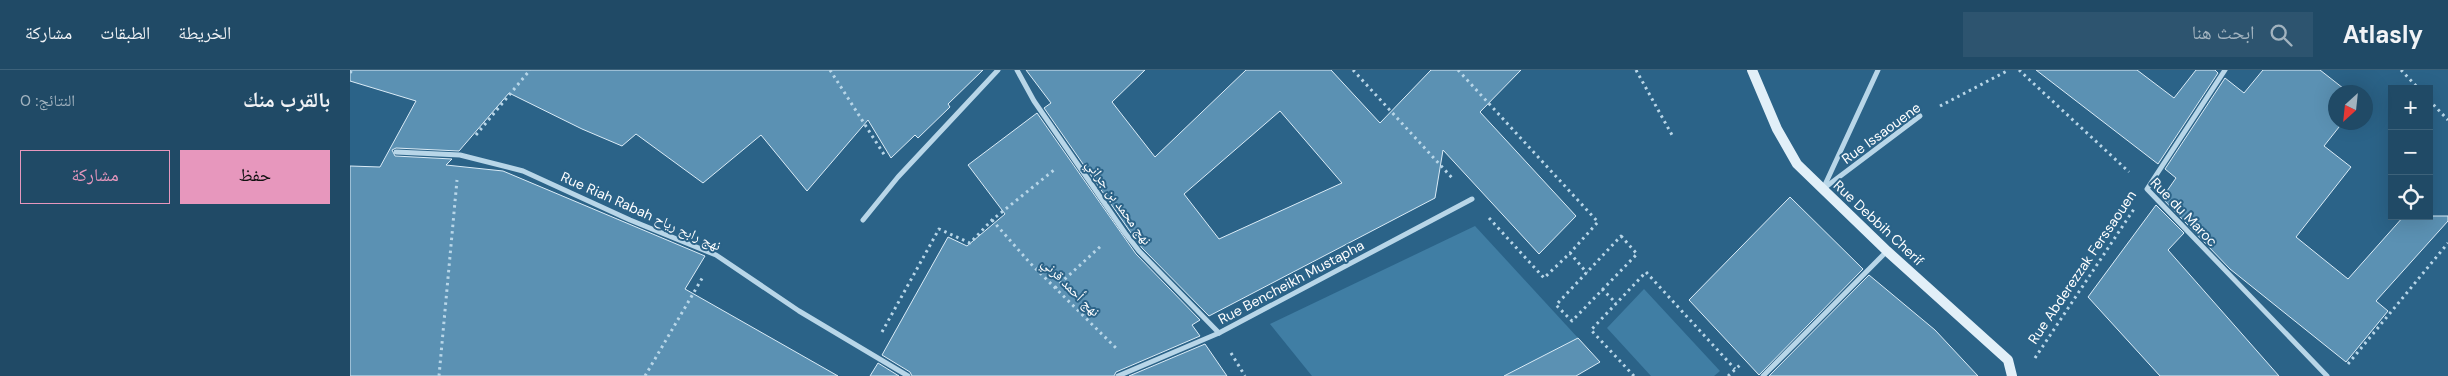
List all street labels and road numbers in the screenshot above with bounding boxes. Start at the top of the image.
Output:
street label: Rue Issaouene [1838,98,1924,168]
street label: نهج محمد بن جراني [1080,156,1156,250]
street label: Rue Riah Rabah نهج رابح رياح [558,167,724,255]
street label: Rue du Maroc [2147,174,2221,250]
street label: Rue Debbih Cherif [1830,176,1928,270]
street label: Rue Abderezzak Ferssaouen [2024,187,2140,347]
street label: Rue Bencheikh Mustapha [1215,236,1367,328]
street label: نهج أحمد قرني [1036,254,1104,322]

